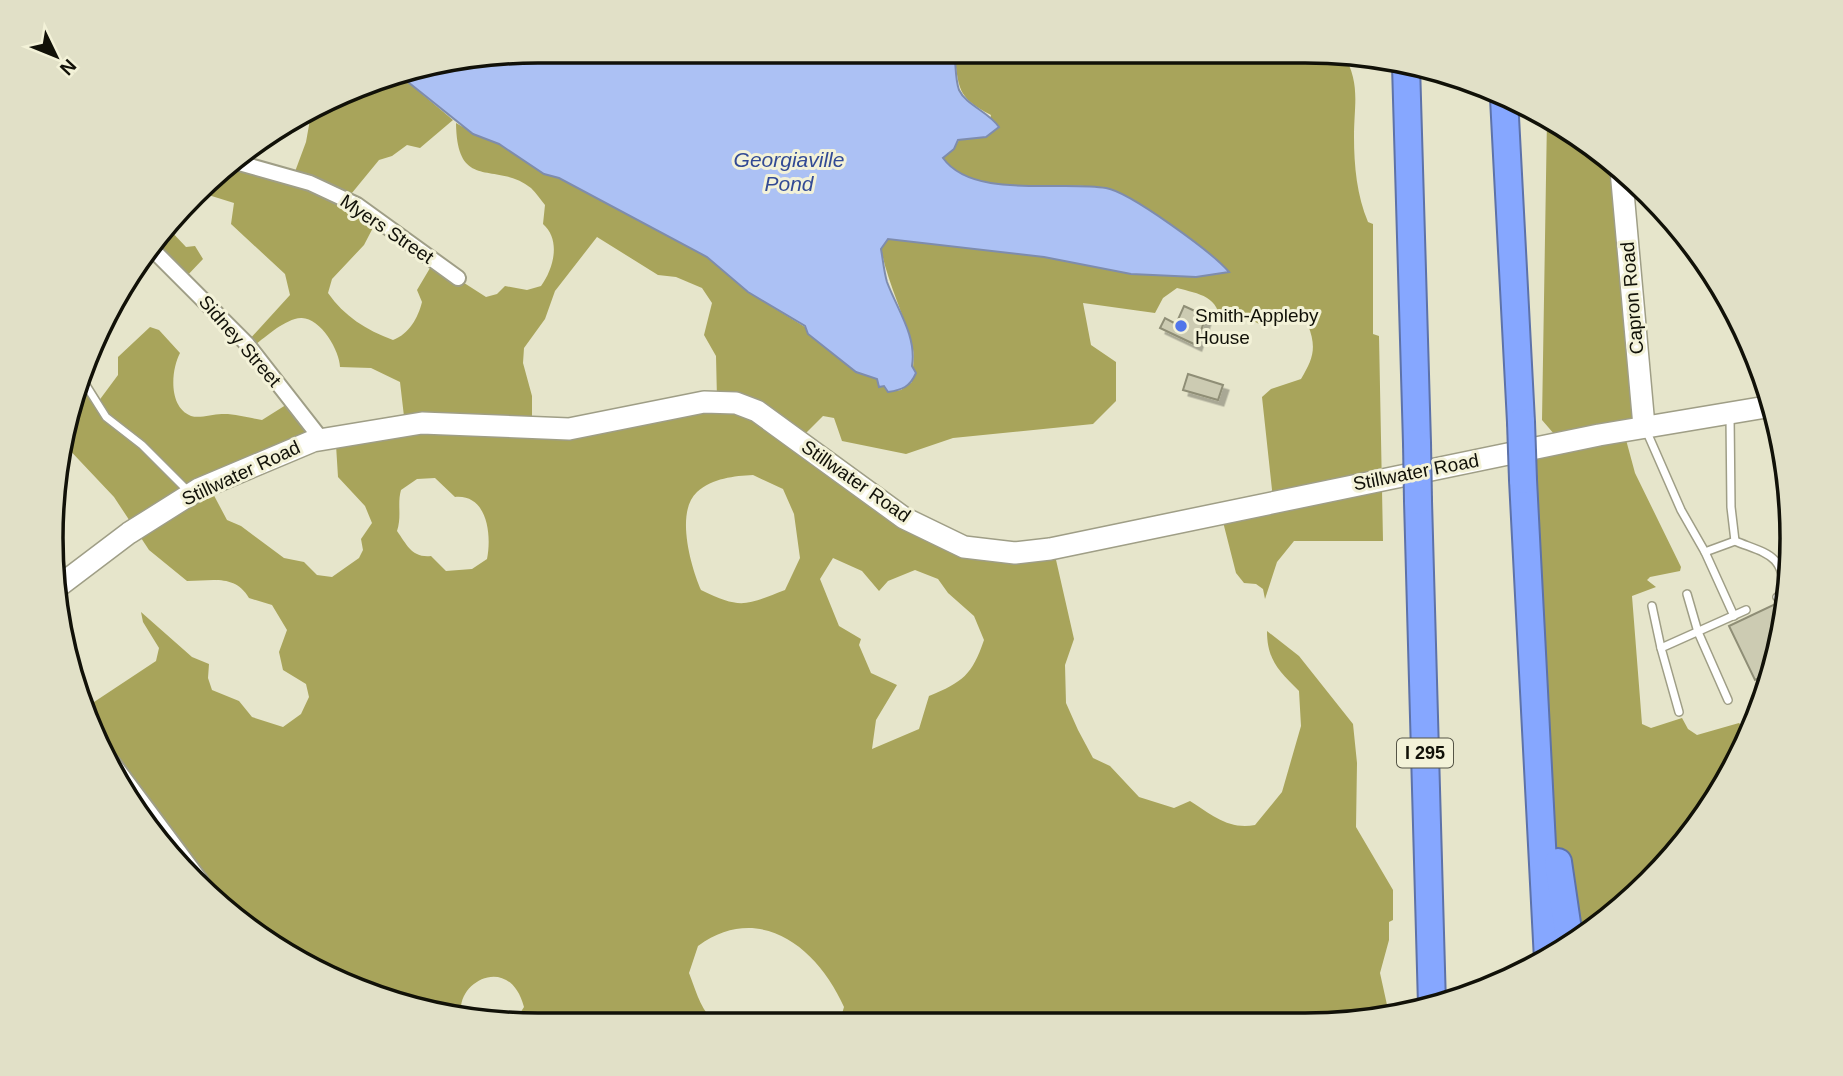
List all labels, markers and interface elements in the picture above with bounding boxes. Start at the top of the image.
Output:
north arrow [21,21,91,91]
text: N [56,55,80,79]
water label: Georgiaville Pond [734,148,844,195]
street label: Myers Street [336,190,438,268]
street label: Capron Road [1617,241,1647,355]
street label: Sidney Street [195,291,286,391]
place label: Smith-Appleby House [1195,305,1319,348]
marker: Smith-Appleby House [1173,318,1189,334]
street label: Stillwater Road [179,436,303,510]
street label: Stillwater Road [798,436,914,526]
street label: Stillwater Road [1351,450,1481,494]
road number: I 295 [1397,738,1453,768]

